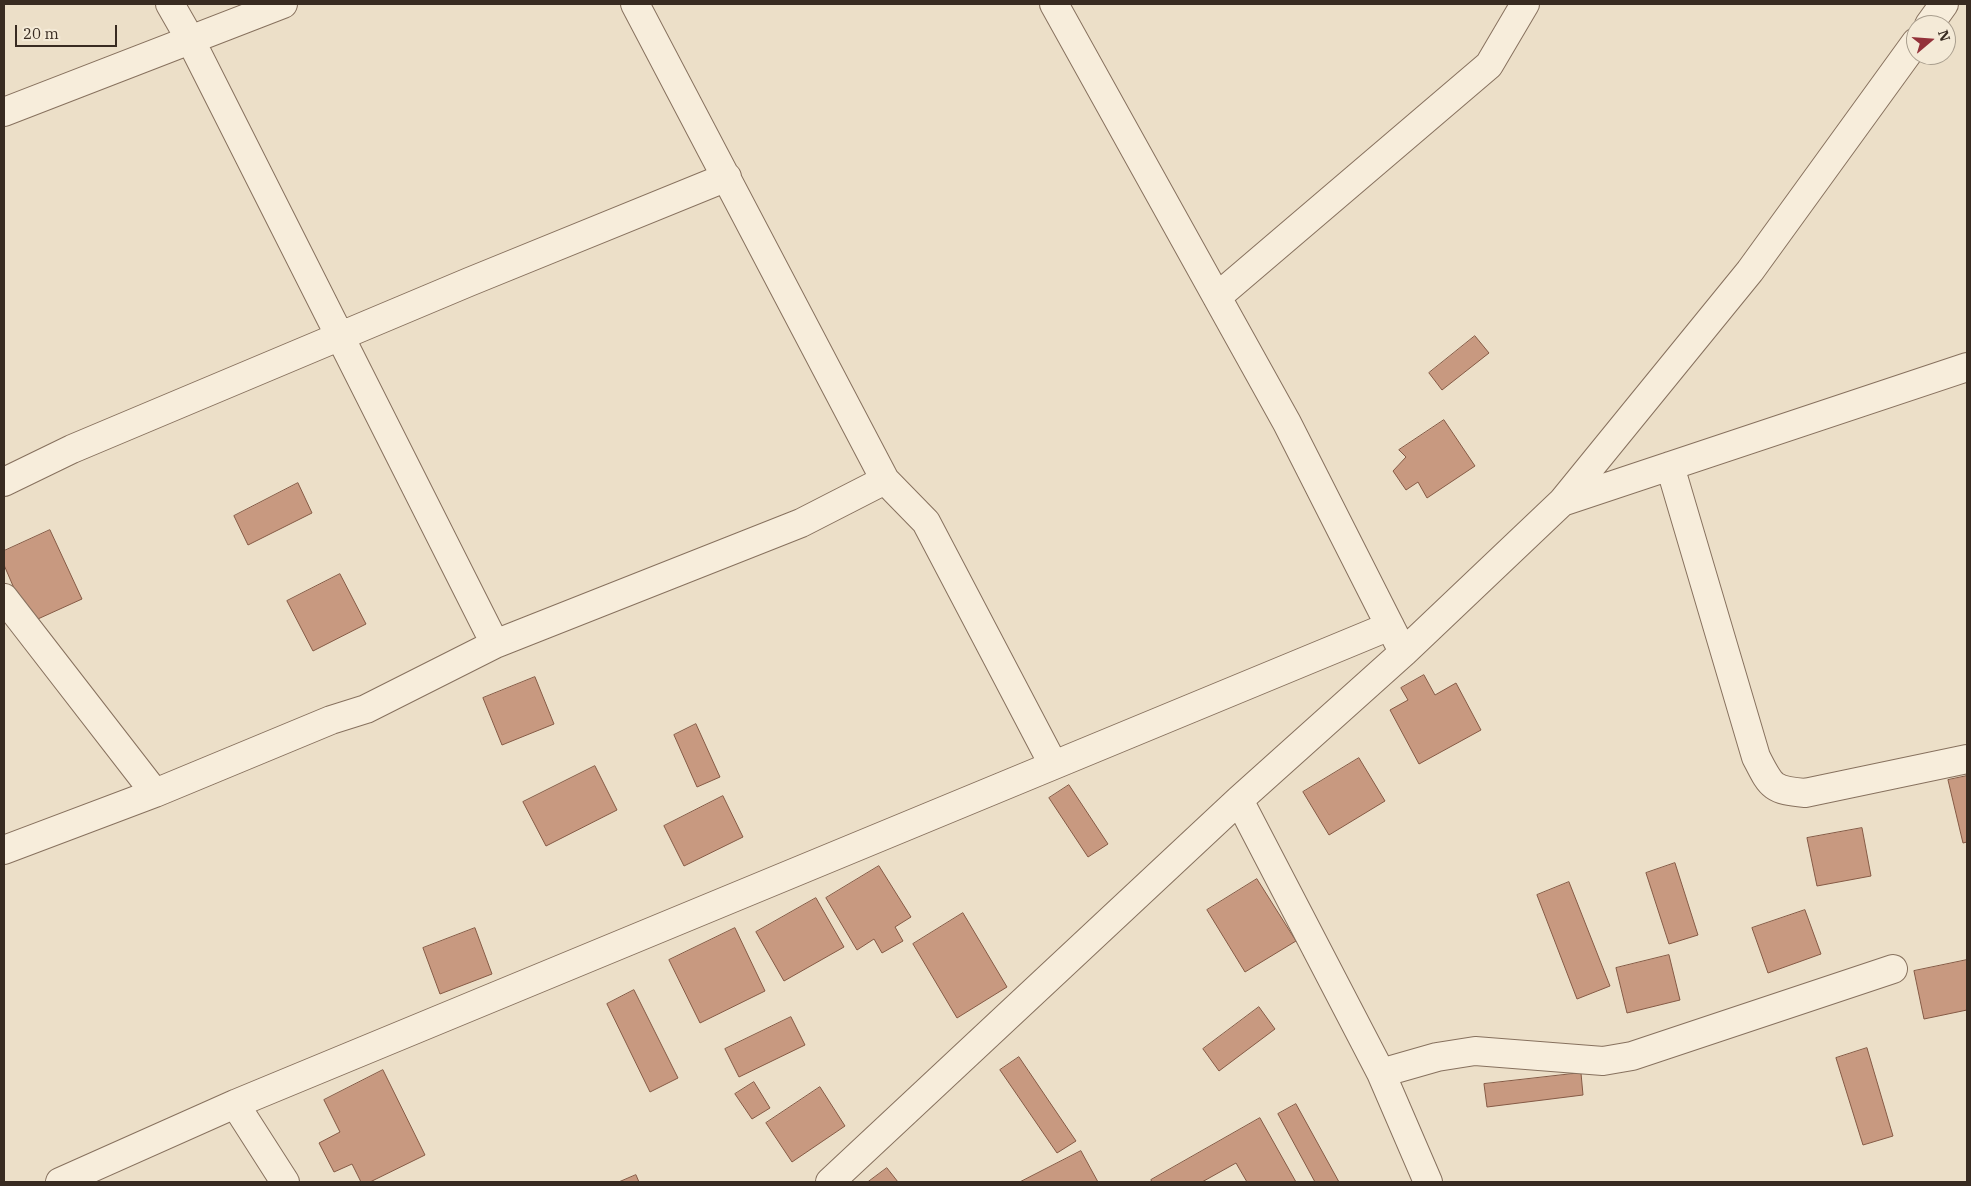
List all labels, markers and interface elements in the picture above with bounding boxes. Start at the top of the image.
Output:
scale bar [18,15,120,47]
north arrow [1906,15,1956,65]
text: 20 m [23,24,59,43]
text: N [1934,28,1955,44]

